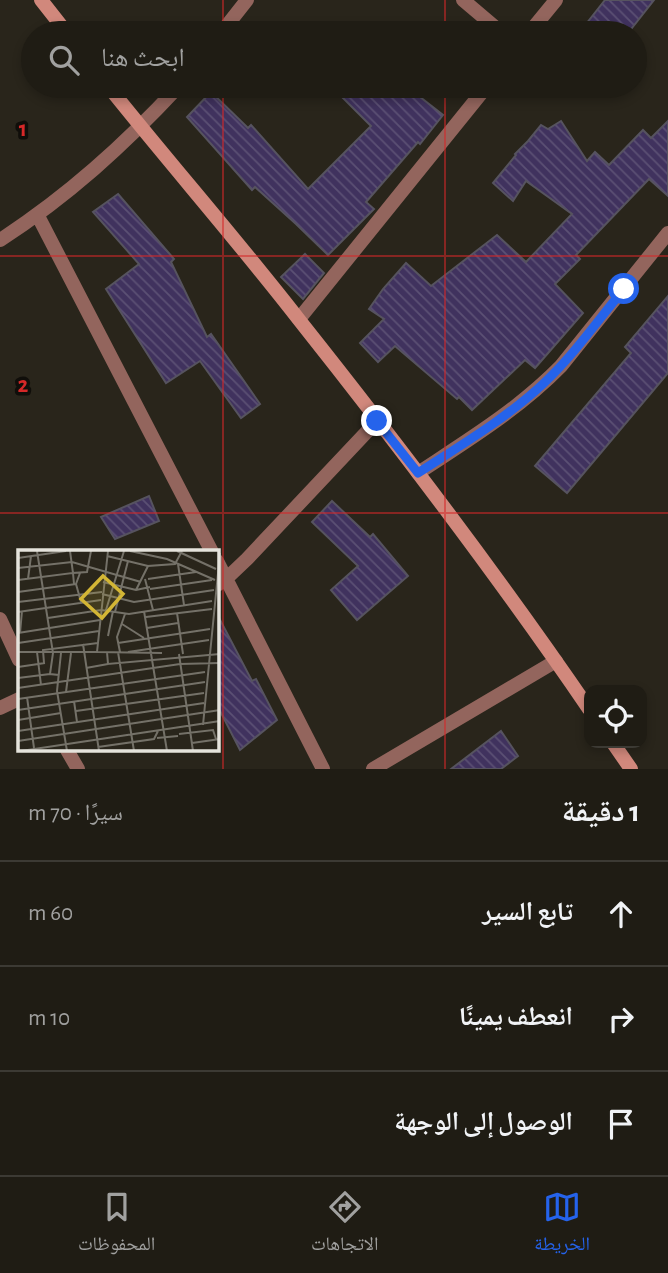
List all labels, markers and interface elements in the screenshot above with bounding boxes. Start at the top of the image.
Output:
search box [21,21,647,98]
icon: search [45,41,83,79]
text: ابحث هنا [101,45,185,71]
text: 1 [19,118,27,141]
route start [608,273,639,304]
text: 2 [18,374,29,397]
route end [361,405,392,436]
inset map [18,550,219,752]
map controls [584,685,647,748]
button: locate [584,685,647,748]
text: 1 دقيقة [562,797,640,827]
text: سيرًا · 70 m [28,802,123,825]
icon: ahead [602,895,640,933]
text: تابع السير [482,899,573,925]
text: 60 m [28,902,73,925]
icon: right [602,1000,640,1038]
text: انعطف يمينًا [459,1004,573,1030]
text: 10 m [28,1007,70,1030]
icon: arrive [602,1105,640,1143]
text: الوصول إلى الوجهة [394,1109,573,1135]
tab: المحفوظات [78,1188,155,1262]
tab: الاتجاهات [311,1188,378,1262]
tab: الخريطة [534,1188,590,1262]

